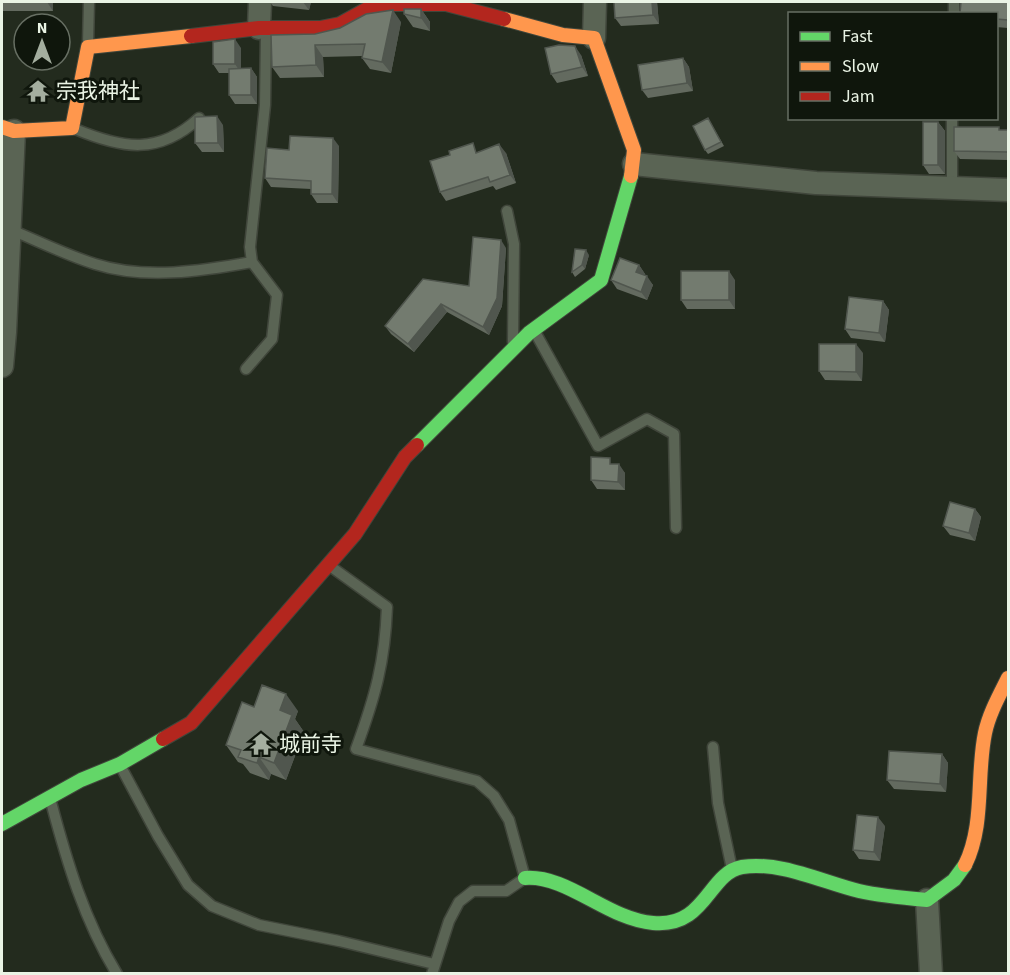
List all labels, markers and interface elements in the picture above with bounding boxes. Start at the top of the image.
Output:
north arrow [12,12,72,72]
legend [788,12,998,120]
text: N [37,17,47,39]
text: Fast [842,24,873,49]
text: Slow [842,54,879,79]
place label: 宗我神社 [56,76,140,106]
temple icon: 宗我神社 [25,78,51,104]
text: Jam [842,84,875,109]
place label: 城前寺 [279,729,342,759]
temple icon: 城前寺 [248,731,274,757]

